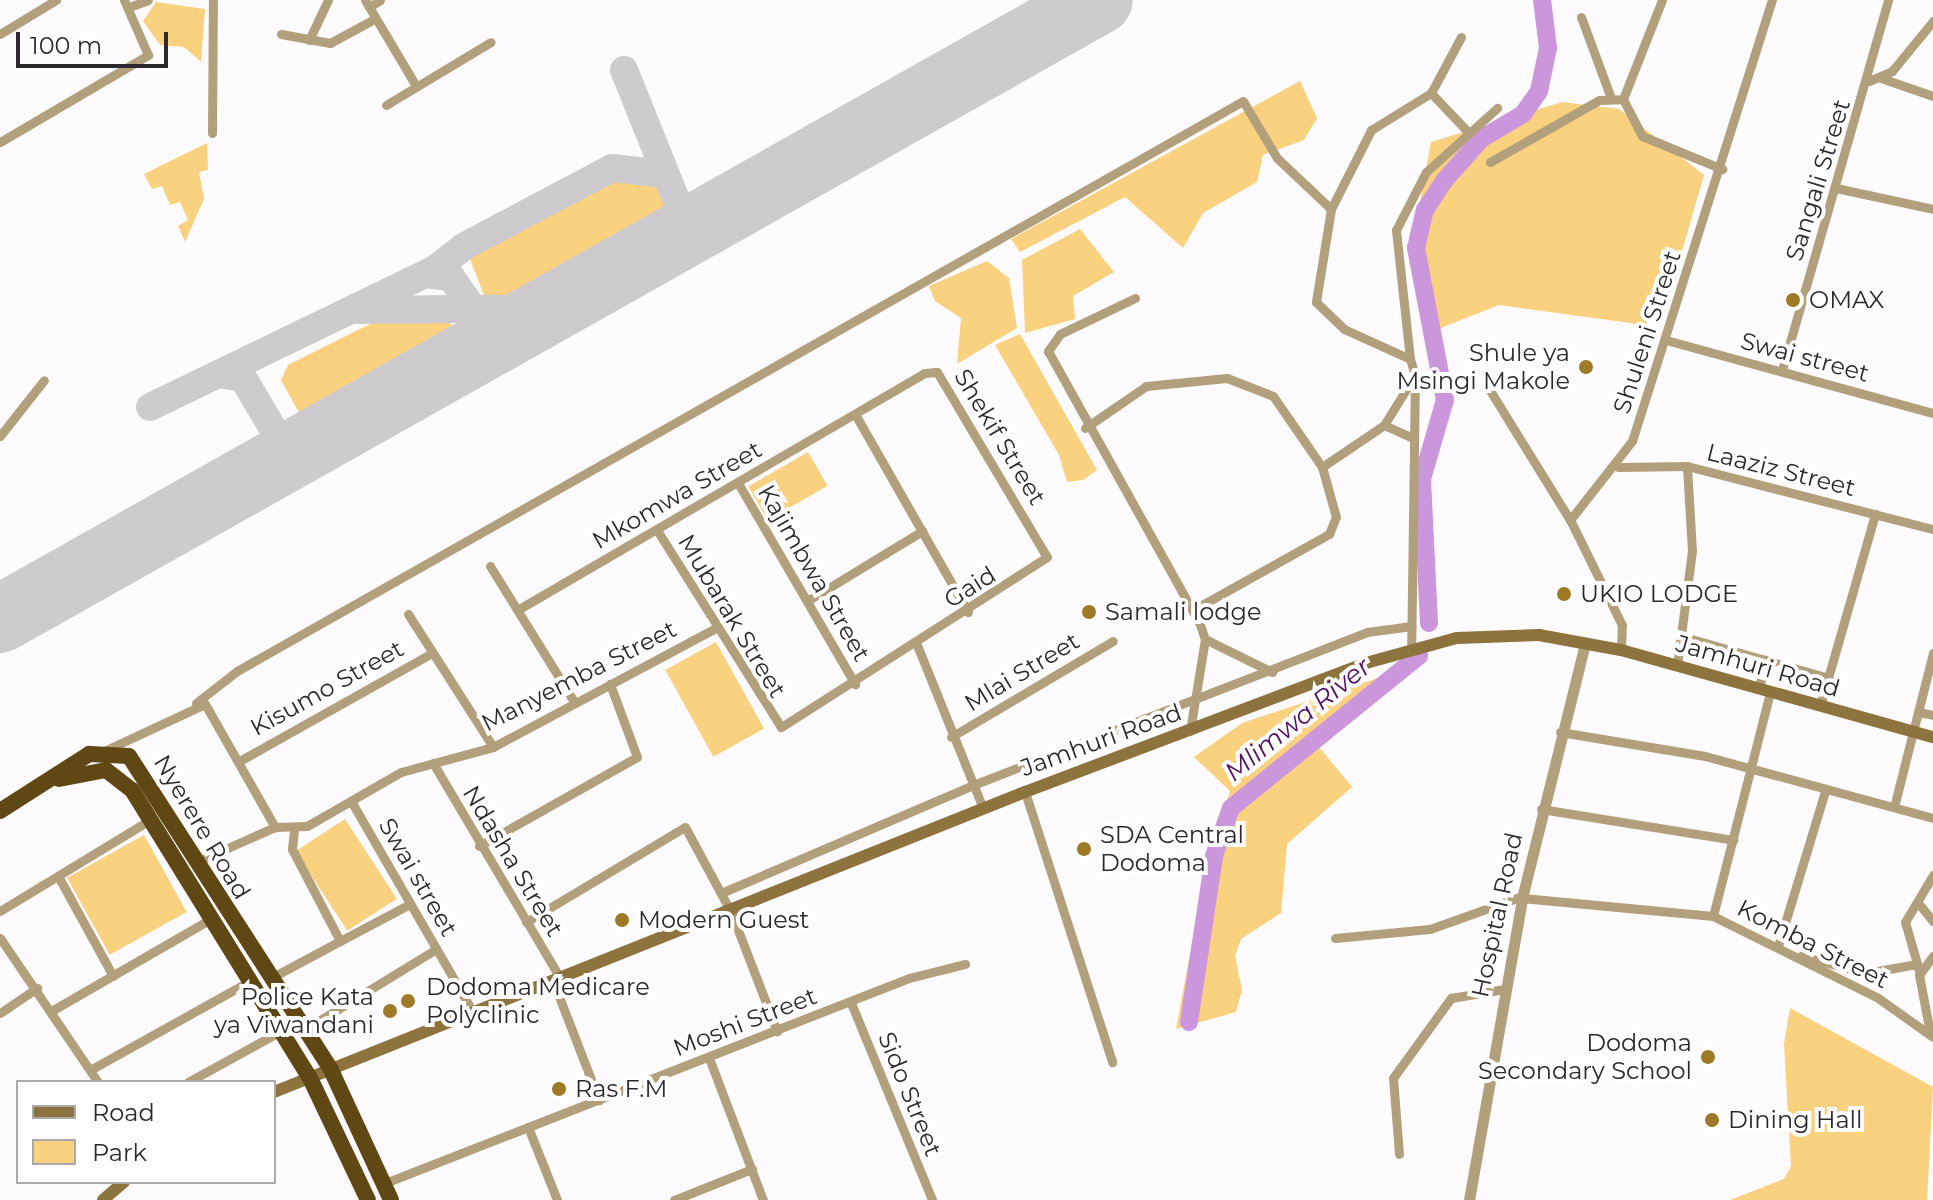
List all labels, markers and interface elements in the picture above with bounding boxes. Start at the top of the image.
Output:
scale bar [20,16,172,66]
text: 100 m [30,31,102,60]
street label: Sangali Street [1780,96,1856,264]
street label: Shuleni Street [1607,247,1687,417]
place label: OMAX [1809,286,1884,314]
marker: OMAX [1784,291,1802,309]
street label: Swai street [1738,326,1872,388]
place label: Shule ya Msingi Makole [1397,339,1570,395]
marker: Shule ya Msingi Makole [1577,358,1595,376]
street label: Shekif Street [948,364,1052,510]
street label: Mkomwa Street [587,435,767,555]
street label: Laaziz Street [1704,438,1858,502]
street label: Kajimbwa Street [752,480,876,666]
street label: Mubarak Street [672,529,792,703]
street label: Gaid [939,560,1001,614]
place label: UKIO LODGE [1580,580,1738,608]
marker: UKIO LODGE [1555,585,1573,603]
place label: Samali lodge [1105,598,1261,626]
marker: Samali lodge [1080,603,1098,621]
street label: Manyemba Street [477,614,681,738]
street label: Mlai Street [959,626,1085,718]
street label: Jamhuri Road [1673,629,1843,703]
street label: Kisumo Street [245,634,409,742]
water label: Mlimwa River [1219,652,1377,788]
street label: Jamhuri Road [1017,698,1185,782]
street label: Nyerere Road [148,750,256,904]
street label: Ndasha Street [457,780,569,942]
street label: Swai street [373,813,463,941]
place label: SDA Central Dodoma [1100,821,1244,877]
street label: Hospital Road [1465,830,1529,1000]
marker: SDA Central Dodoma [1075,840,1093,858]
street label: Komba Street [1732,893,1894,995]
place label: Modern Guest [638,906,809,934]
marker: Modern Guest [613,911,631,929]
place label: Dodoma Medicare Polyclinic [426,973,650,1029]
street label: Moshi Street [669,981,821,1063]
place label: Police Kata ya Viwandani [214,983,374,1039]
marker: Dodoma Medicare Polyclinic [397,990,419,1012]
marker: Police Kata ya Viwandani [381,1002,399,1020]
street label: Sido Street [872,1028,948,1160]
place label: Dodoma Secondary School [1478,1029,1692,1085]
marker: Dodoma Secondary School [1699,1048,1717,1066]
place label: Ras F.M [575,1075,667,1103]
legend [16,1080,276,1184]
marker: Ras F.M [550,1080,568,1098]
text: Road [92,1098,155,1127]
place label: Dining Hall [1728,1106,1862,1134]
marker: Dining Hall [1703,1111,1721,1129]
text: Park [92,1138,147,1167]

